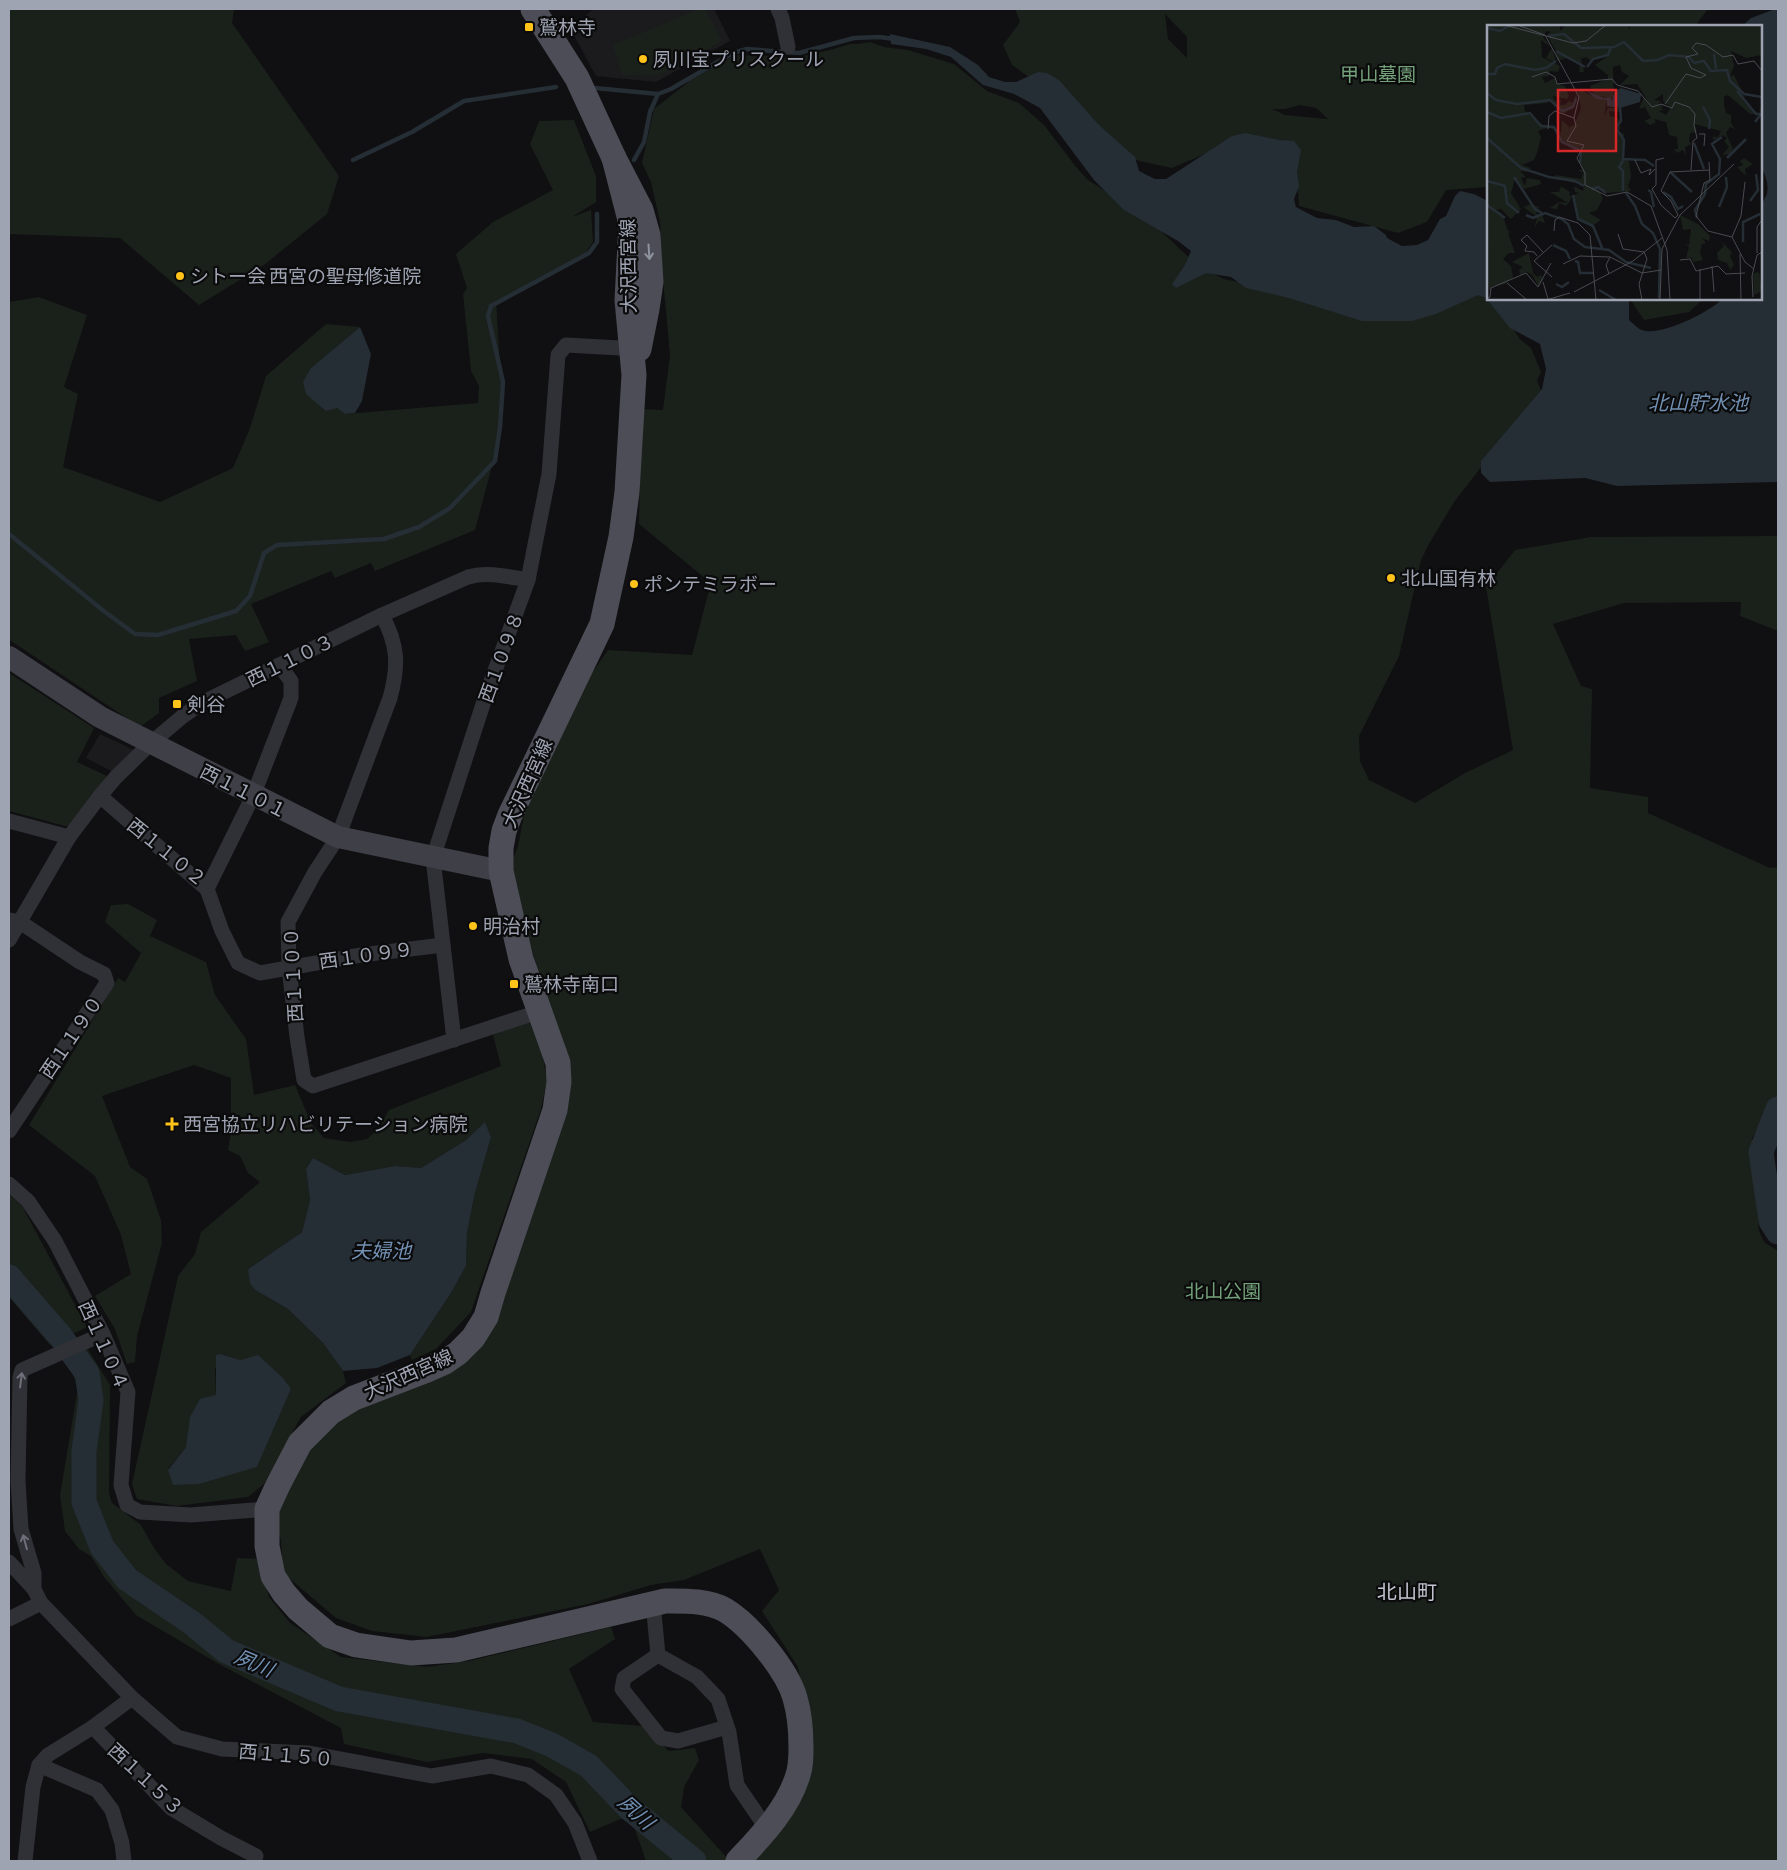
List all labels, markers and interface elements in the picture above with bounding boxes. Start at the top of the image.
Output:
place label: 鷲林寺 [539,17,596,40]
marker: 鷲林寺 [523,21,535,33]
inset map [1487,25,1762,300]
place label: 夙川宝プリスクール [653,49,824,72]
marker: 夙川宝プリスクール [637,53,649,65]
park label: 甲山墓園 [1340,64,1416,87]
street label: 大沢西宮線 [617,218,642,314]
one-way arrow [644,244,653,260]
place label: シトー会 西宮の聖母修道院 [190,266,421,289]
marker: シトー会 西宮の聖母修道院 [174,270,186,282]
water label: 北山貯水池 [1648,392,1750,416]
place label: 北山国有林 [1401,568,1496,591]
marker: 北山国有林 [1385,572,1397,584]
place label: ポンテミラボー [644,574,777,597]
marker: ポンテミラボー [628,578,640,590]
street label: 西１０９８ [475,609,529,706]
street label: 西１１０３ [243,630,338,693]
place label: 剣谷 [187,694,225,717]
marker: 剣谷 [171,698,183,710]
street label: 大沢西宮線 [499,736,558,832]
street label: 西１１０１ [196,761,291,824]
street label: 西１１０２ [122,814,210,892]
place label: 明治村 [483,916,540,939]
marker: 明治村 [467,920,479,932]
street label: 西１１００ [281,927,308,1023]
street label: 西１０９９ [318,938,415,974]
place label: 鷲林寺南口 [524,974,619,997]
marker: 鷲林寺南口 [508,978,520,990]
street label: 西１１９０ [36,992,108,1084]
place label: 西宮協立リハビリテーション病院 [183,1114,468,1137]
marker: 西宮協立リハビリテーション病院 [165,1117,179,1131]
water label: 夫婦池 [351,1240,413,1264]
park label: 北山公園 [1185,1281,1261,1304]
street label: 西１１０４ [73,1298,132,1394]
street label: 大沢西宮線 [361,1346,457,1405]
one-way arrow [16,1372,26,1388]
one-way arrow [20,1534,29,1550]
district label: 北山町 [1377,1581,1437,1605]
water label: 夙川 [231,1645,279,1684]
street label: 西１１５３ [102,1739,188,1821]
street label: 西１１５０ [238,1741,334,1772]
water label: 夙川 [612,1790,660,1836]

